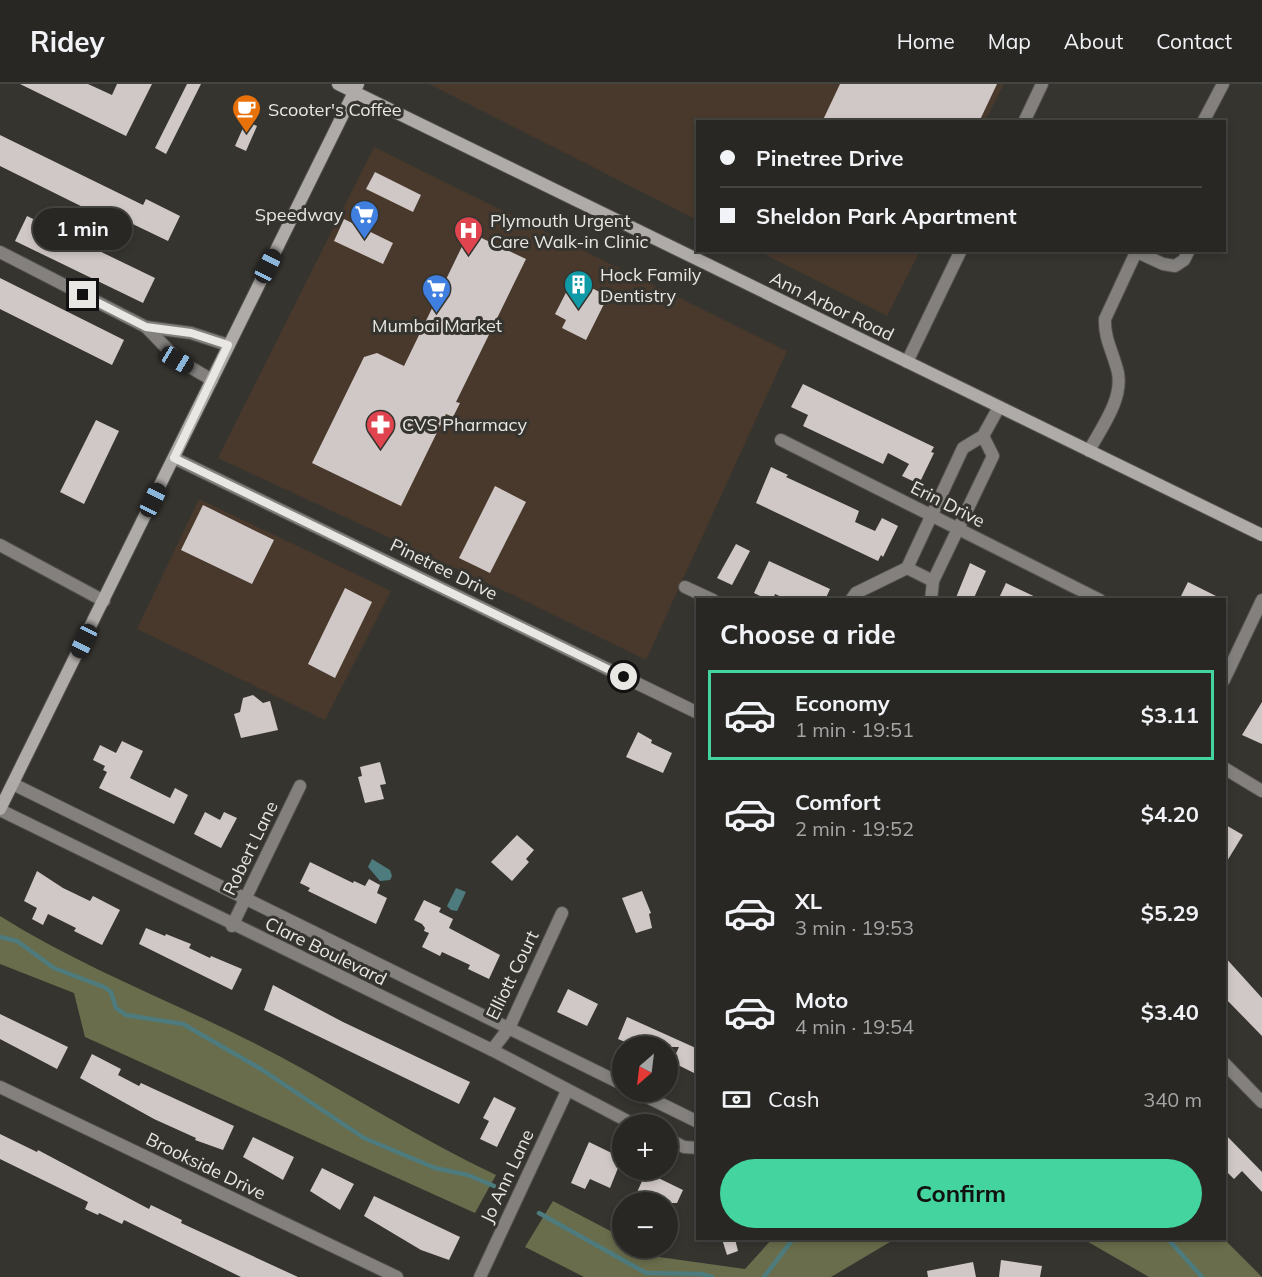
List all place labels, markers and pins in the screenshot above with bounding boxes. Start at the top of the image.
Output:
cafe icon: Scooter's Coffee [231,93,263,135]
place label: Scooter's Coffee [268,98,402,121]
supermarket icon: Speedway [348,198,380,240]
place label: Speedway [255,203,343,226]
place label: Plymouth Urgent Care Walk-in Clinic [490,209,648,253]
hospital icon: Plymouth Urgent Care Walk-in Clinic [453,214,485,256]
place label: Hock Family Dentistry [600,263,702,307]
building icon: Hock Family Dentistry [563,268,595,310]
supermarket icon: Mumbai Market [421,272,453,314]
place label: Mumbai Market [372,314,502,337]
pharmacy icon: CVS Pharmacy [365,408,397,450]
place label: CVS Pharmacy [402,413,527,436]

